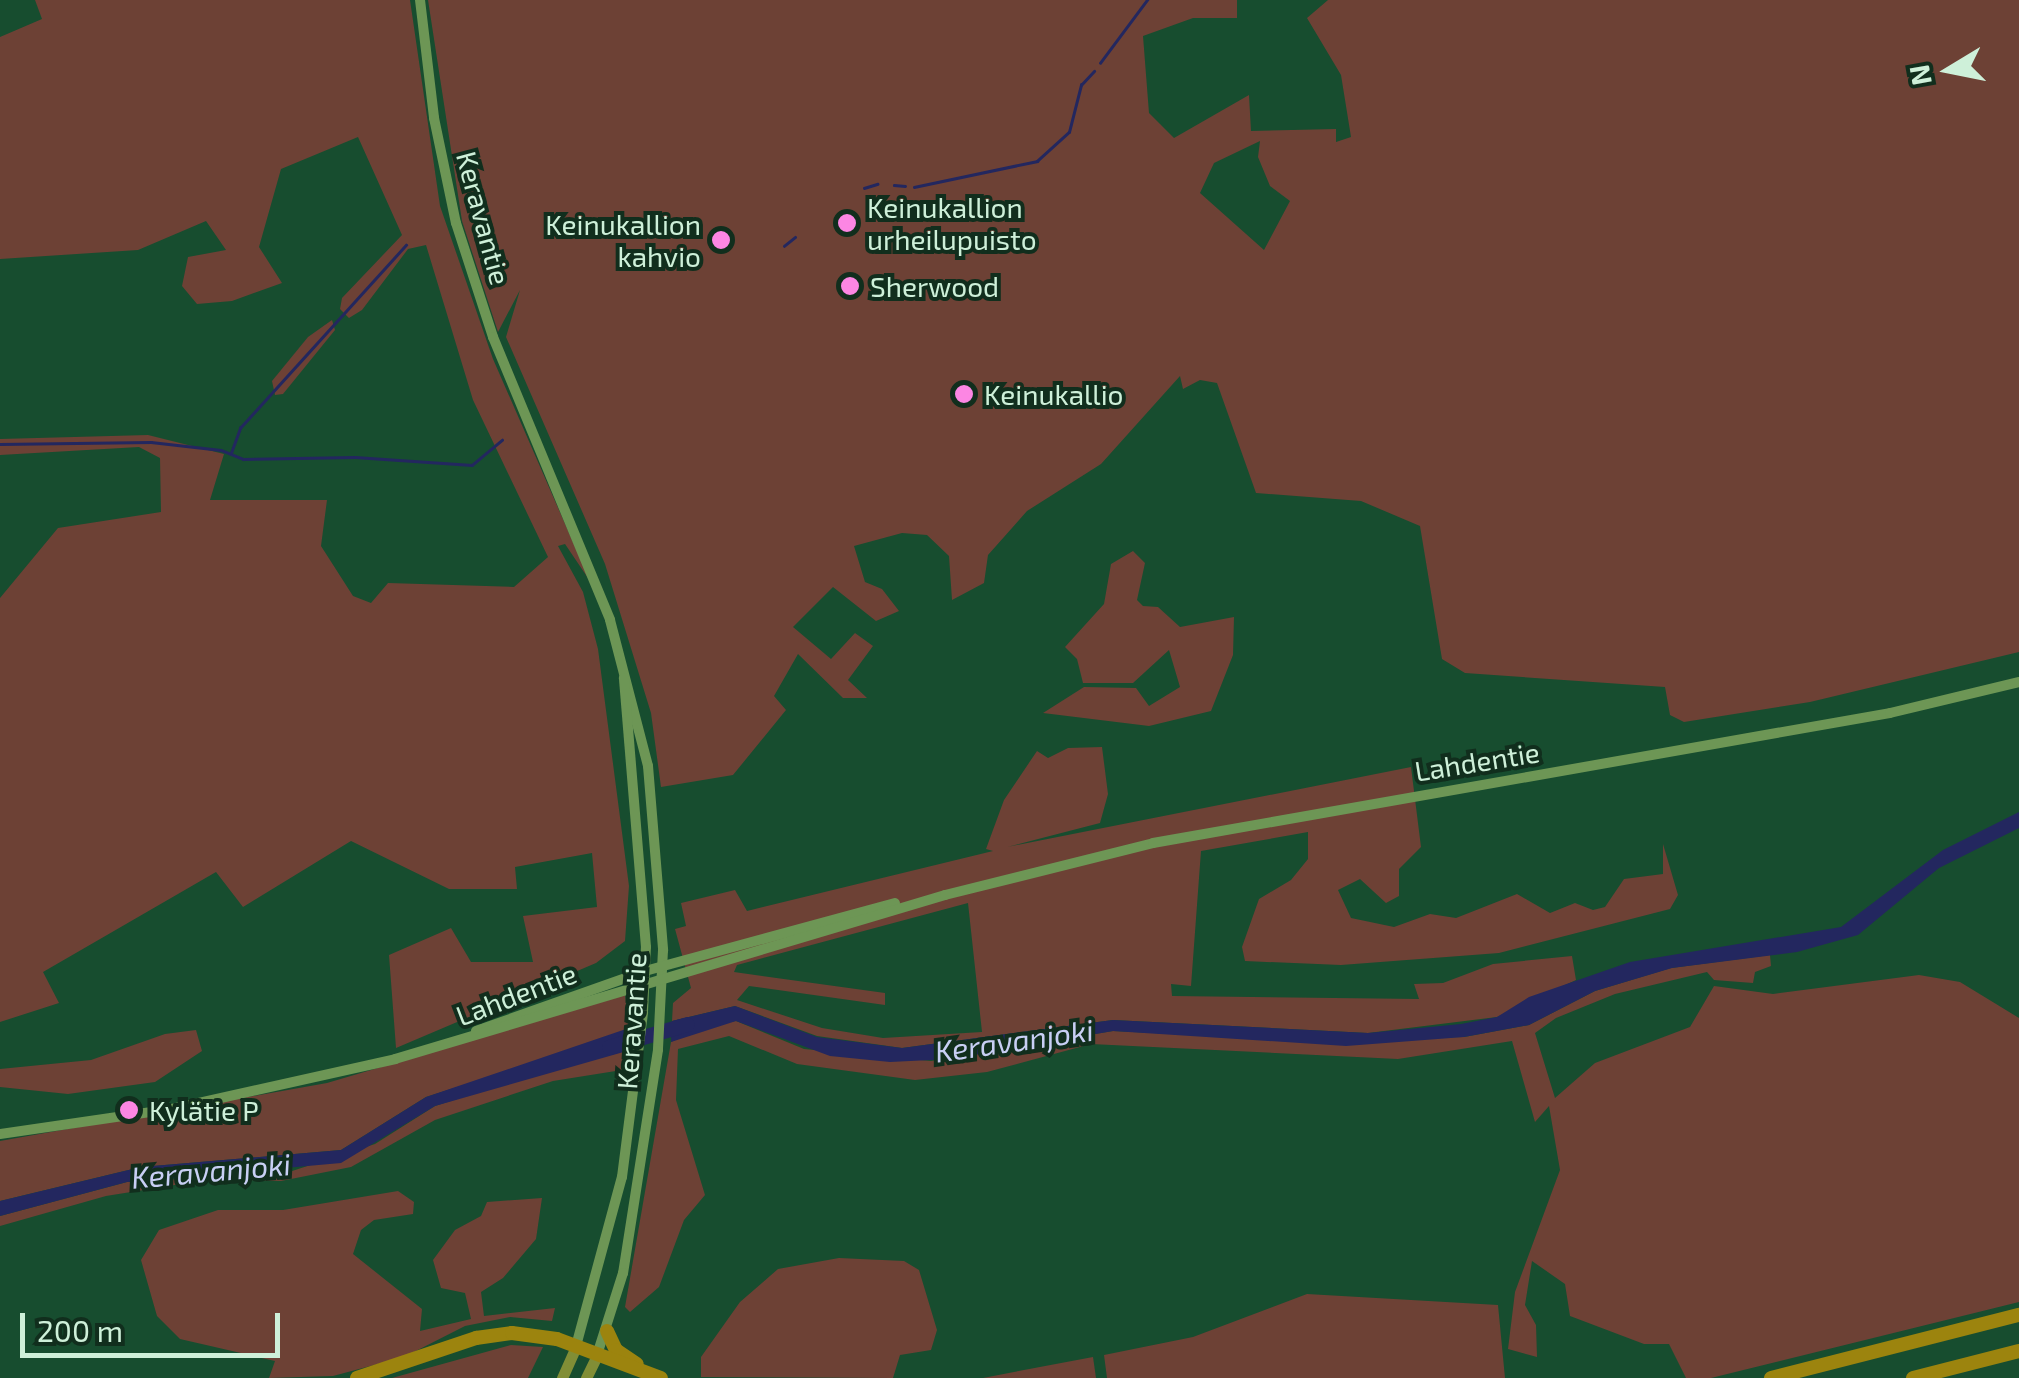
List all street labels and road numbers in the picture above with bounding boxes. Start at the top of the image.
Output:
street label: Keravantie [450,148,518,288]
street label: Lahdentie [1412,735,1542,787]
street label: Keravantie [609,952,653,1090]
street label: Lahdentie [451,956,581,1032]

